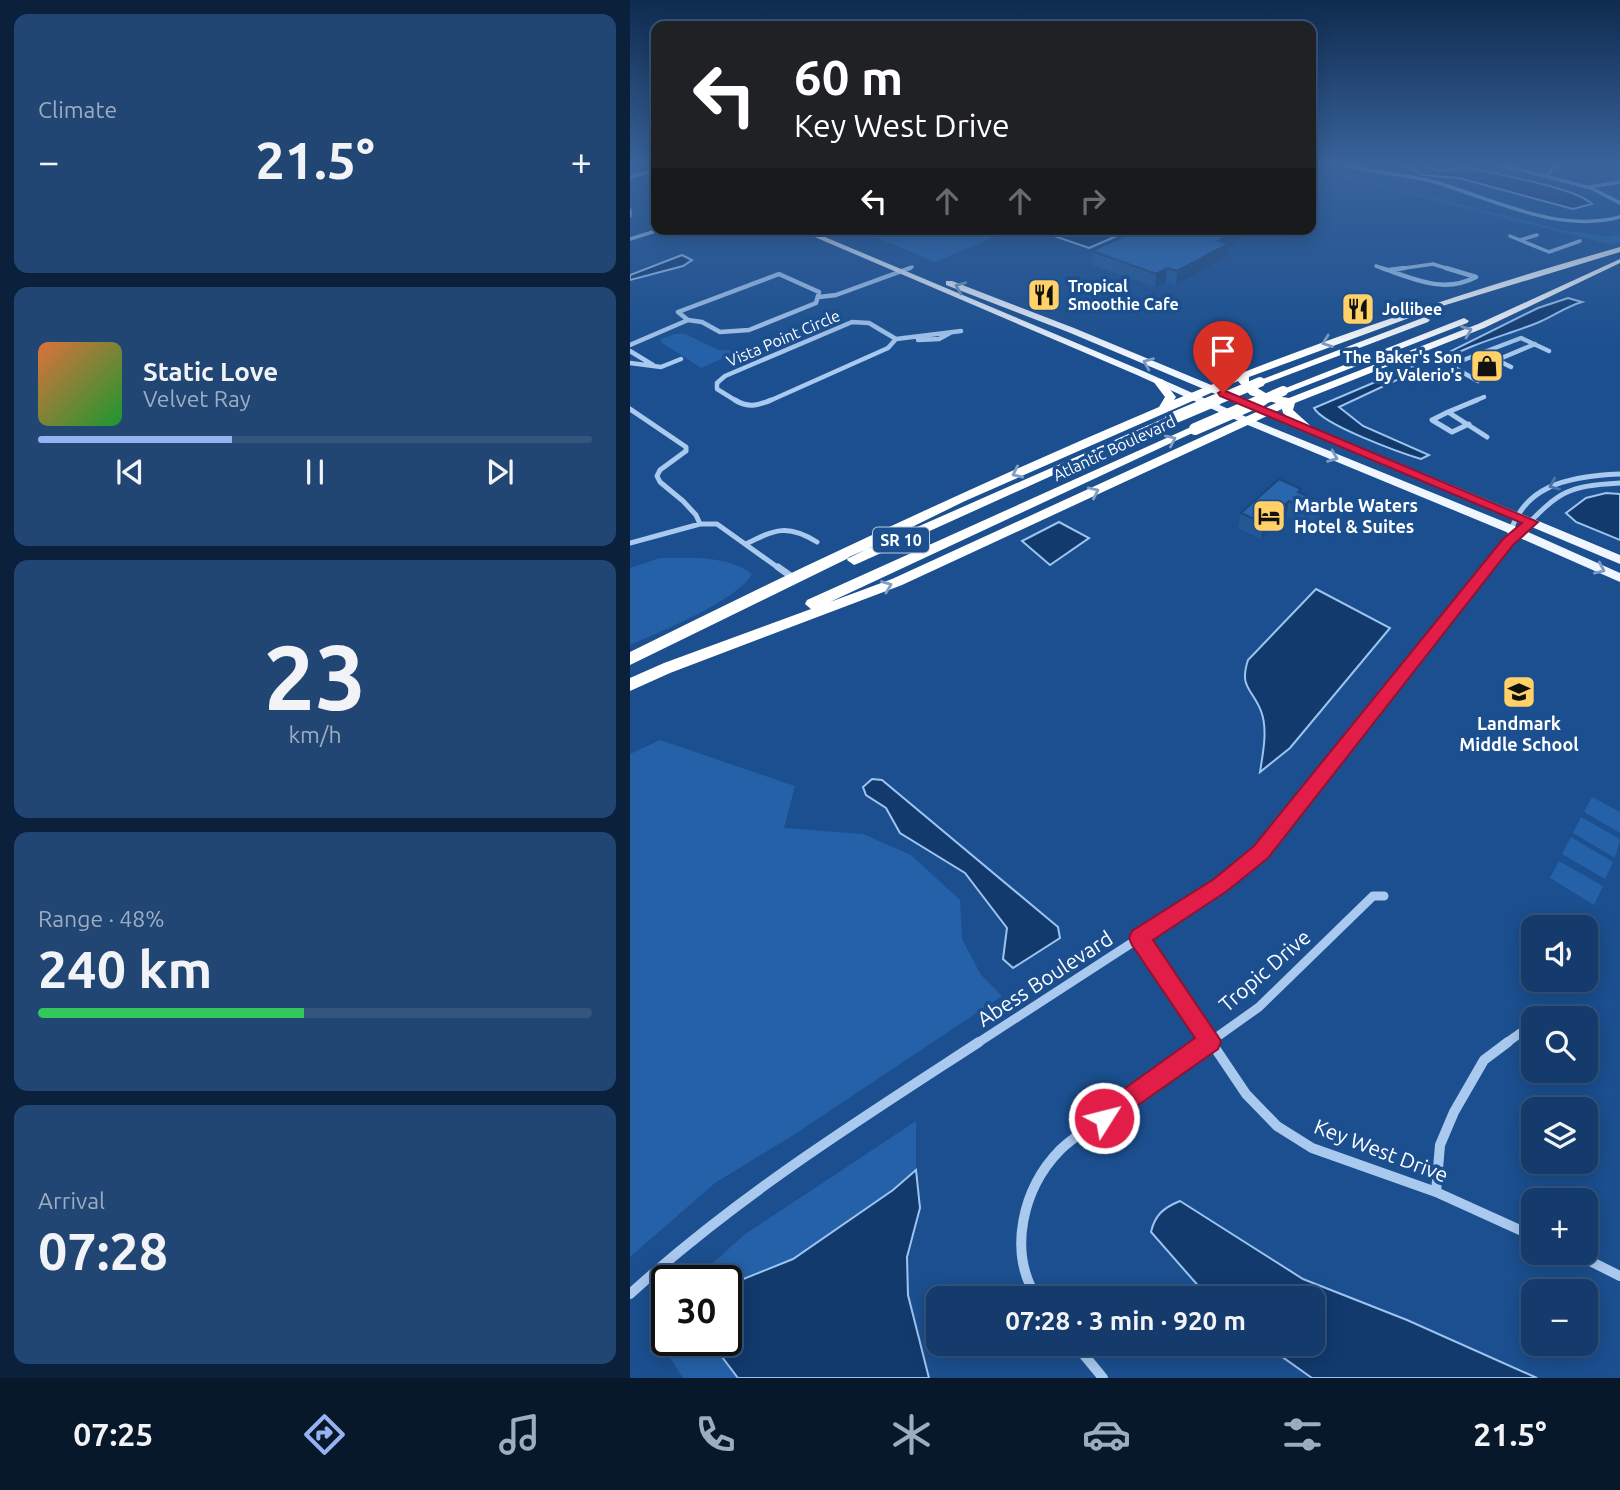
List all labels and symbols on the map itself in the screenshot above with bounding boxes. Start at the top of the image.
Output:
restaurant icon: Tropical Smoothie Cafe [1025,276,1063,314]
place label: Tropical Smoothie Cafe [1068,277,1179,313]
one-way arrow [955,282,967,296]
restaurant icon: Jollibee [1339,290,1377,328]
place label: Jollibee [1382,300,1442,318]
street label: Vista Point Circle [724,306,842,370]
pin [1193,321,1253,393]
one-way arrow [1461,326,1473,340]
one-way arrow [1322,334,1334,348]
shop icon: The Baker's Son by Valerio's [1468,347,1506,385]
place label: The Baker's Son by Valerio's [1343,348,1462,384]
one-way arrow [1142,357,1154,371]
street label: Atlantic Boulevard [1050,412,1178,484]
one-way arrow [1164,434,1176,448]
one-way arrow [1326,448,1338,462]
one-way arrow [1012,465,1024,479]
one-way arrow [1548,477,1560,491]
one-way arrow [1087,486,1099,500]
place label: Marble Waters Hotel & Suites [1294,495,1418,536]
hotel icon: Marble Waters Hotel & Suites [1250,497,1288,535]
road number: SR 10 [873,527,929,552]
one-way arrow [1592,561,1605,575]
one-way arrow [880,580,892,594]
school or university icon: Landmark Middle School [1500,673,1538,711]
place label: Landmark Middle School [1459,713,1579,754]
street label: Tropic Drive [1214,924,1315,1016]
street label: Abess Boulevard [972,925,1117,1031]
position arrow [1067,1081,1141,1155]
street label: Key West Drive [1311,1113,1452,1187]
speed limit sign: 30 [651,1265,742,1356]

